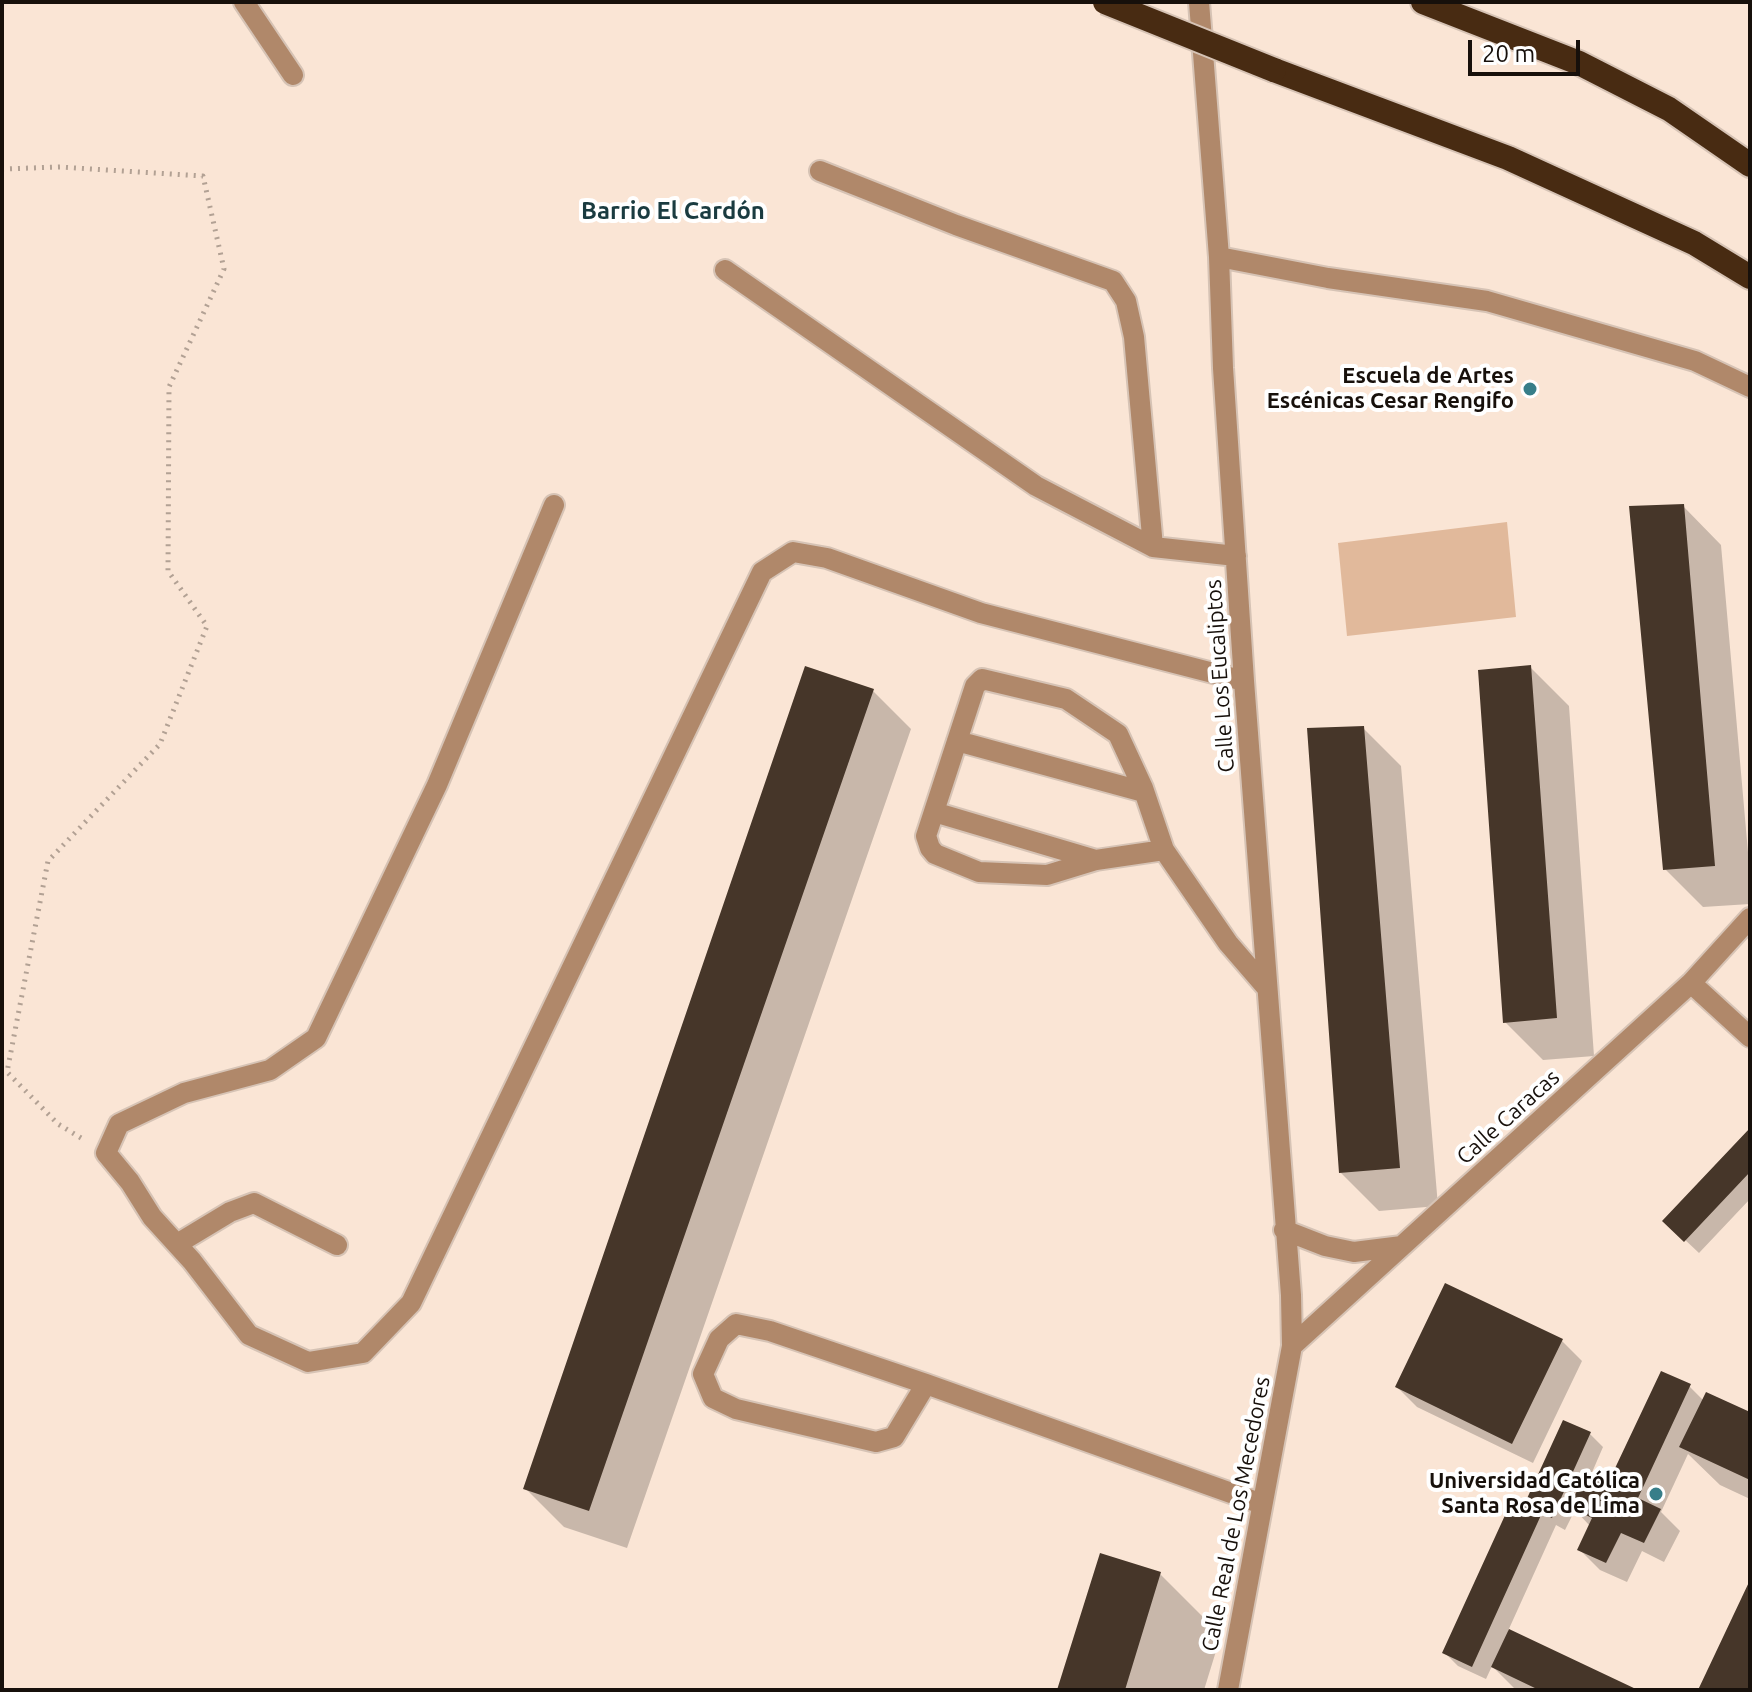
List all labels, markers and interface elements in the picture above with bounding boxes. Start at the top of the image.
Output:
scale bar [1472,24,1584,74]
text: 20 m [1482,40,1535,67]
district label: Barrio El Cardón [581,197,765,225]
place label: Escuela de Artes Escénicas Cesar Rengifo [1267,363,1514,414]
marker: Escuela de Artes Escénicas Cesar Rengifo [1521,380,1539,398]
street label: Calle Los Eucaliptos [1200,579,1240,773]
street label: Calle Caracas [1451,1064,1565,1170]
street label: Calle Real de Los Mecedores [1196,1374,1276,1654]
place label: Universidad Católica Santa Rosa de Lima [1429,1468,1640,1520]
marker: Universidad Católica Santa Rosa de Lima [1647,1485,1665,1503]

